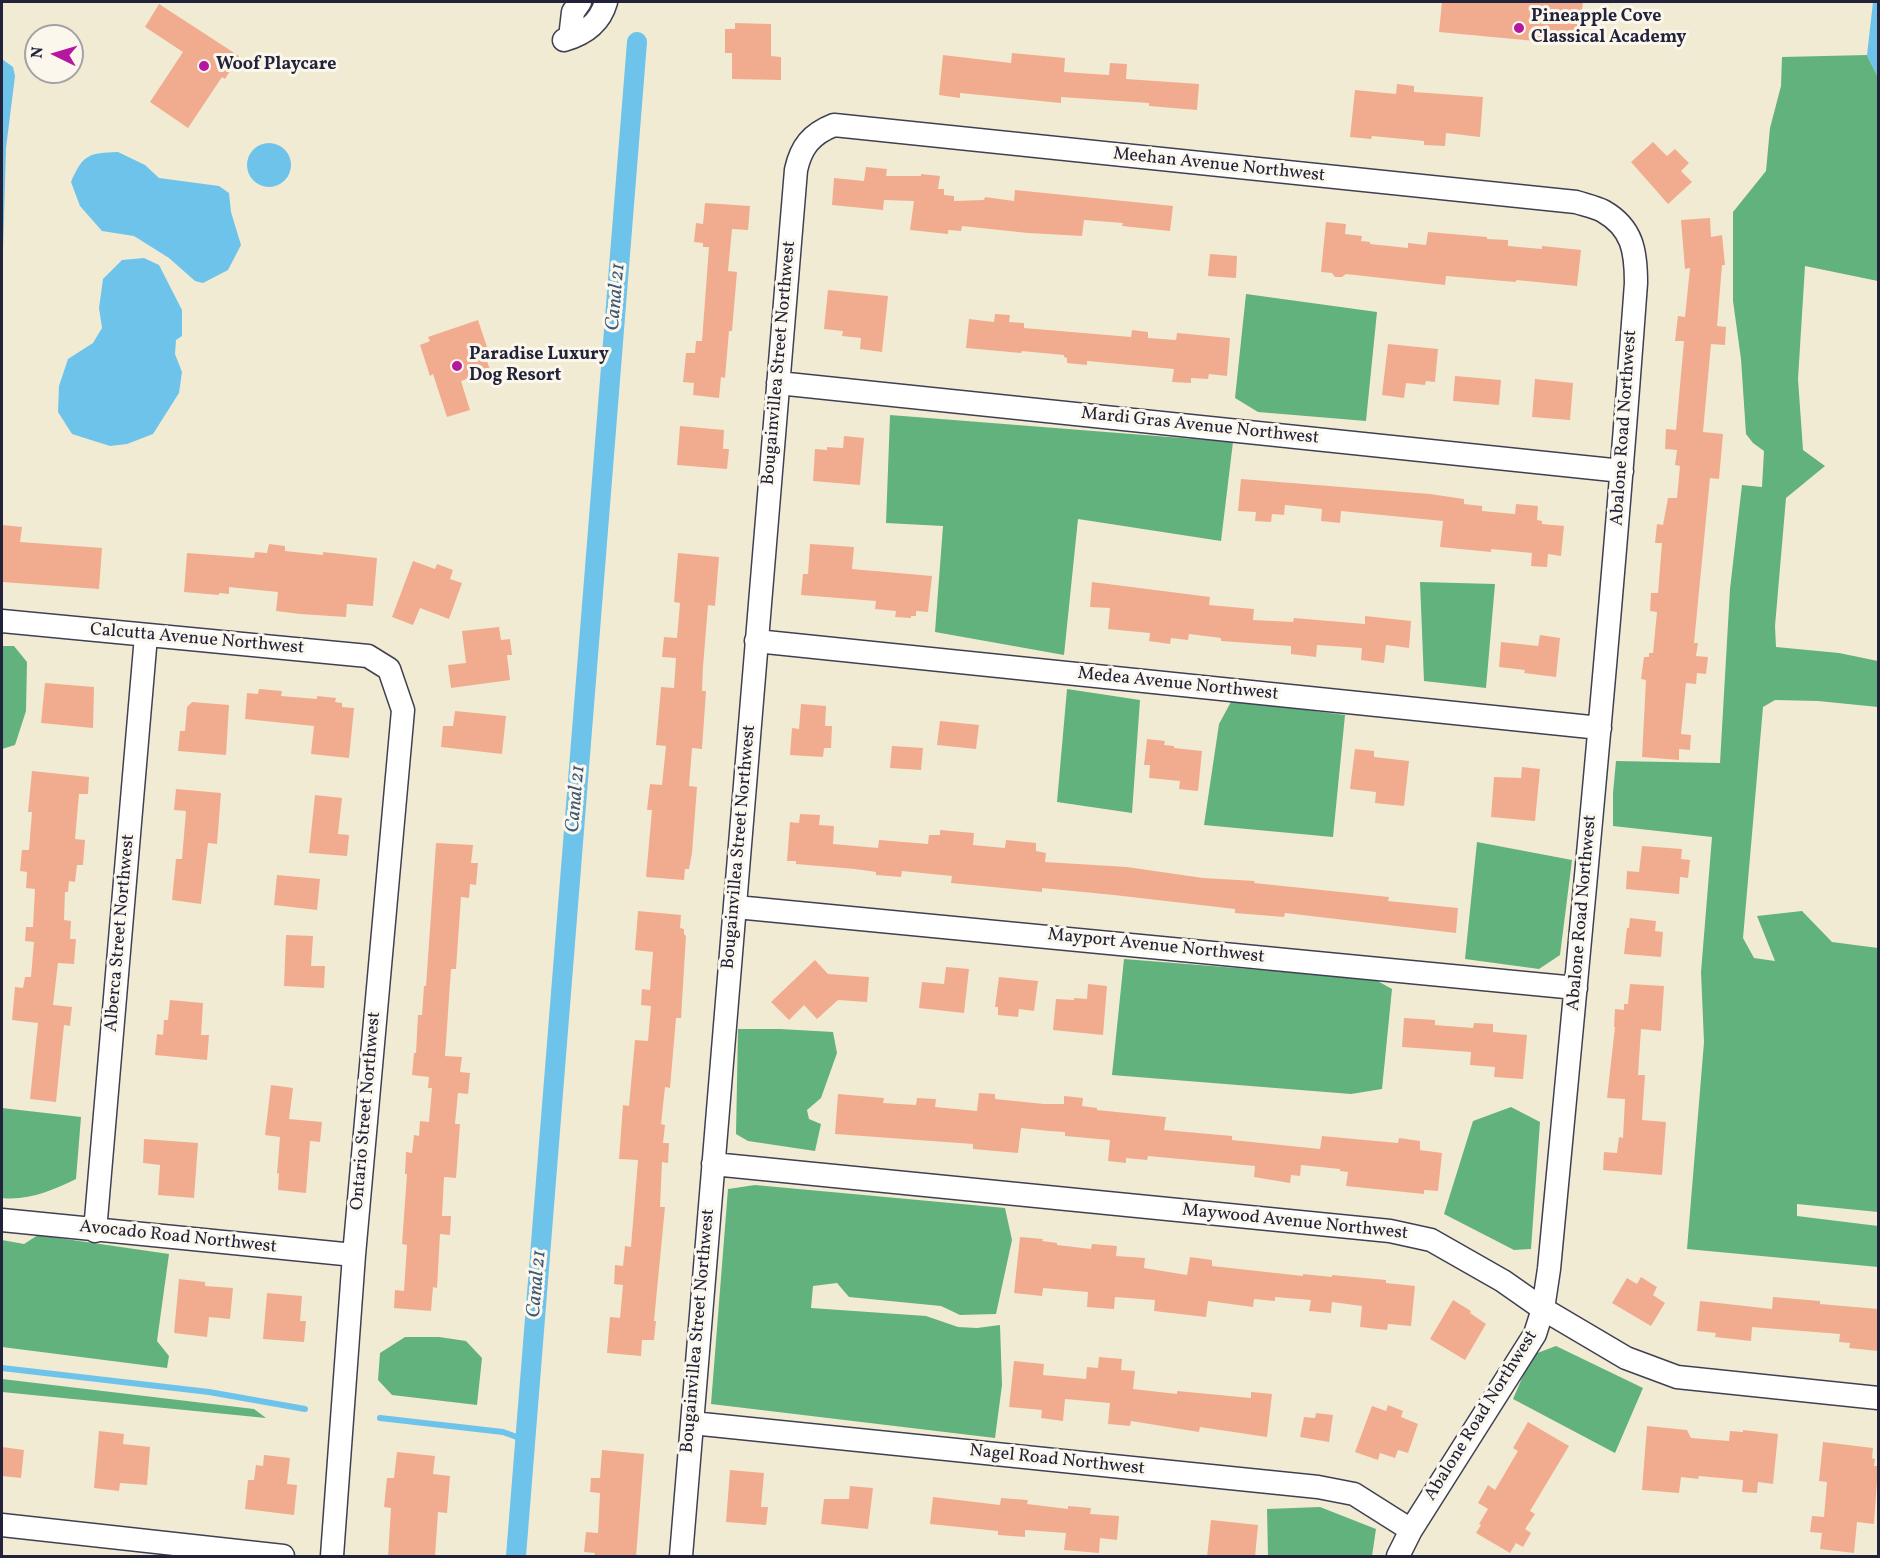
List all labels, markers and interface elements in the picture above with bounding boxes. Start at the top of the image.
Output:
place label: Pineapple Cove Classical Academy [1531,7,1686,50]
marker: Pineapple Cove Classical Academy [1512,21,1526,35]
north arrow [24,24,84,84]
text: N [27,46,50,59]
place label: Woof Playcare [216,55,336,77]
marker: Woof Playcare [197,59,211,73]
street label: Meehan Avenue Northwest [1112,144,1326,188]
street label: Bougainvillea Street Northwest [759,240,801,486]
water label: Canal 21 [602,262,632,332]
street label: Abalone Road Northwest [1607,329,1643,527]
place label: Paradise Luxury Dog Resort [469,345,609,388]
marker: Paradise Luxury Dog Resort [450,359,464,373]
street label: Mardi Gras Avenue Northwest [1080,404,1320,450]
street label: Calcutta Avenue Northwest [89,620,305,660]
street label: Medea Avenue Northwest [1077,664,1279,706]
street label: Bougainvillea Street Northwest [719,724,761,970]
water label: Canal 21 [562,764,592,834]
street label: Abalone Road Northwest [1564,814,1602,1012]
street label: Alberca Street Northwest [102,833,140,1033]
street label: Mayport Avenue Northwest [1047,925,1265,969]
street label: Ontario Street Northwest [348,1011,386,1211]
street label: Maywood Avenue Northwest [1181,1200,1409,1246]
street label: Bougainvillea Street Northwest [678,1208,720,1454]
street label: Avocado Road Northwest [78,1217,278,1259]
water label: Canal 21 [523,1249,553,1319]
street label: Abalone Road Northwest [1421,1327,1543,1505]
street label: Nagel Road Northwest [968,1441,1146,1481]

